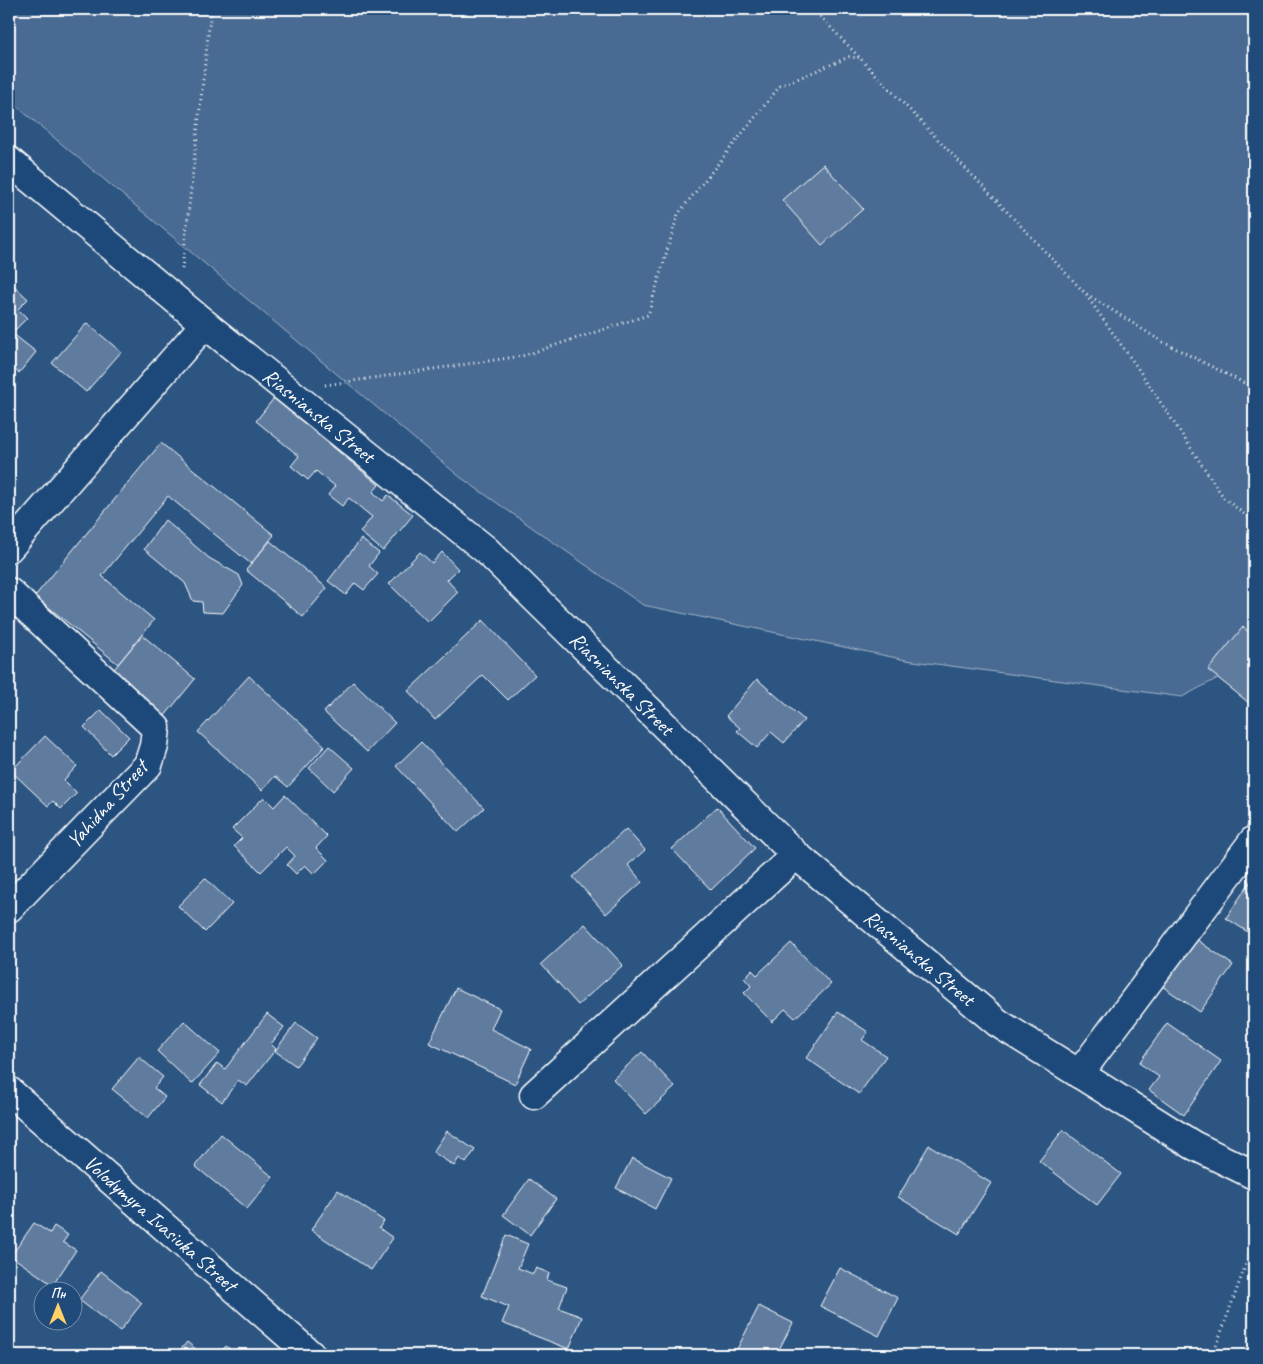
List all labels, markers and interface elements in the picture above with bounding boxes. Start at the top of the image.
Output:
street label: Riasnianska Street [257,363,382,470]
street label: Riasnianska Street [564,626,681,742]
street label: Yahidna Street [61,753,155,853]
street label: Riasnianska Street [859,904,982,1013]
street label: Volodymyra Ivasiuka Street [79,1150,244,1299]
north arrow [32,1282,82,1332]
text: Пн [51,1285,66,1302]

